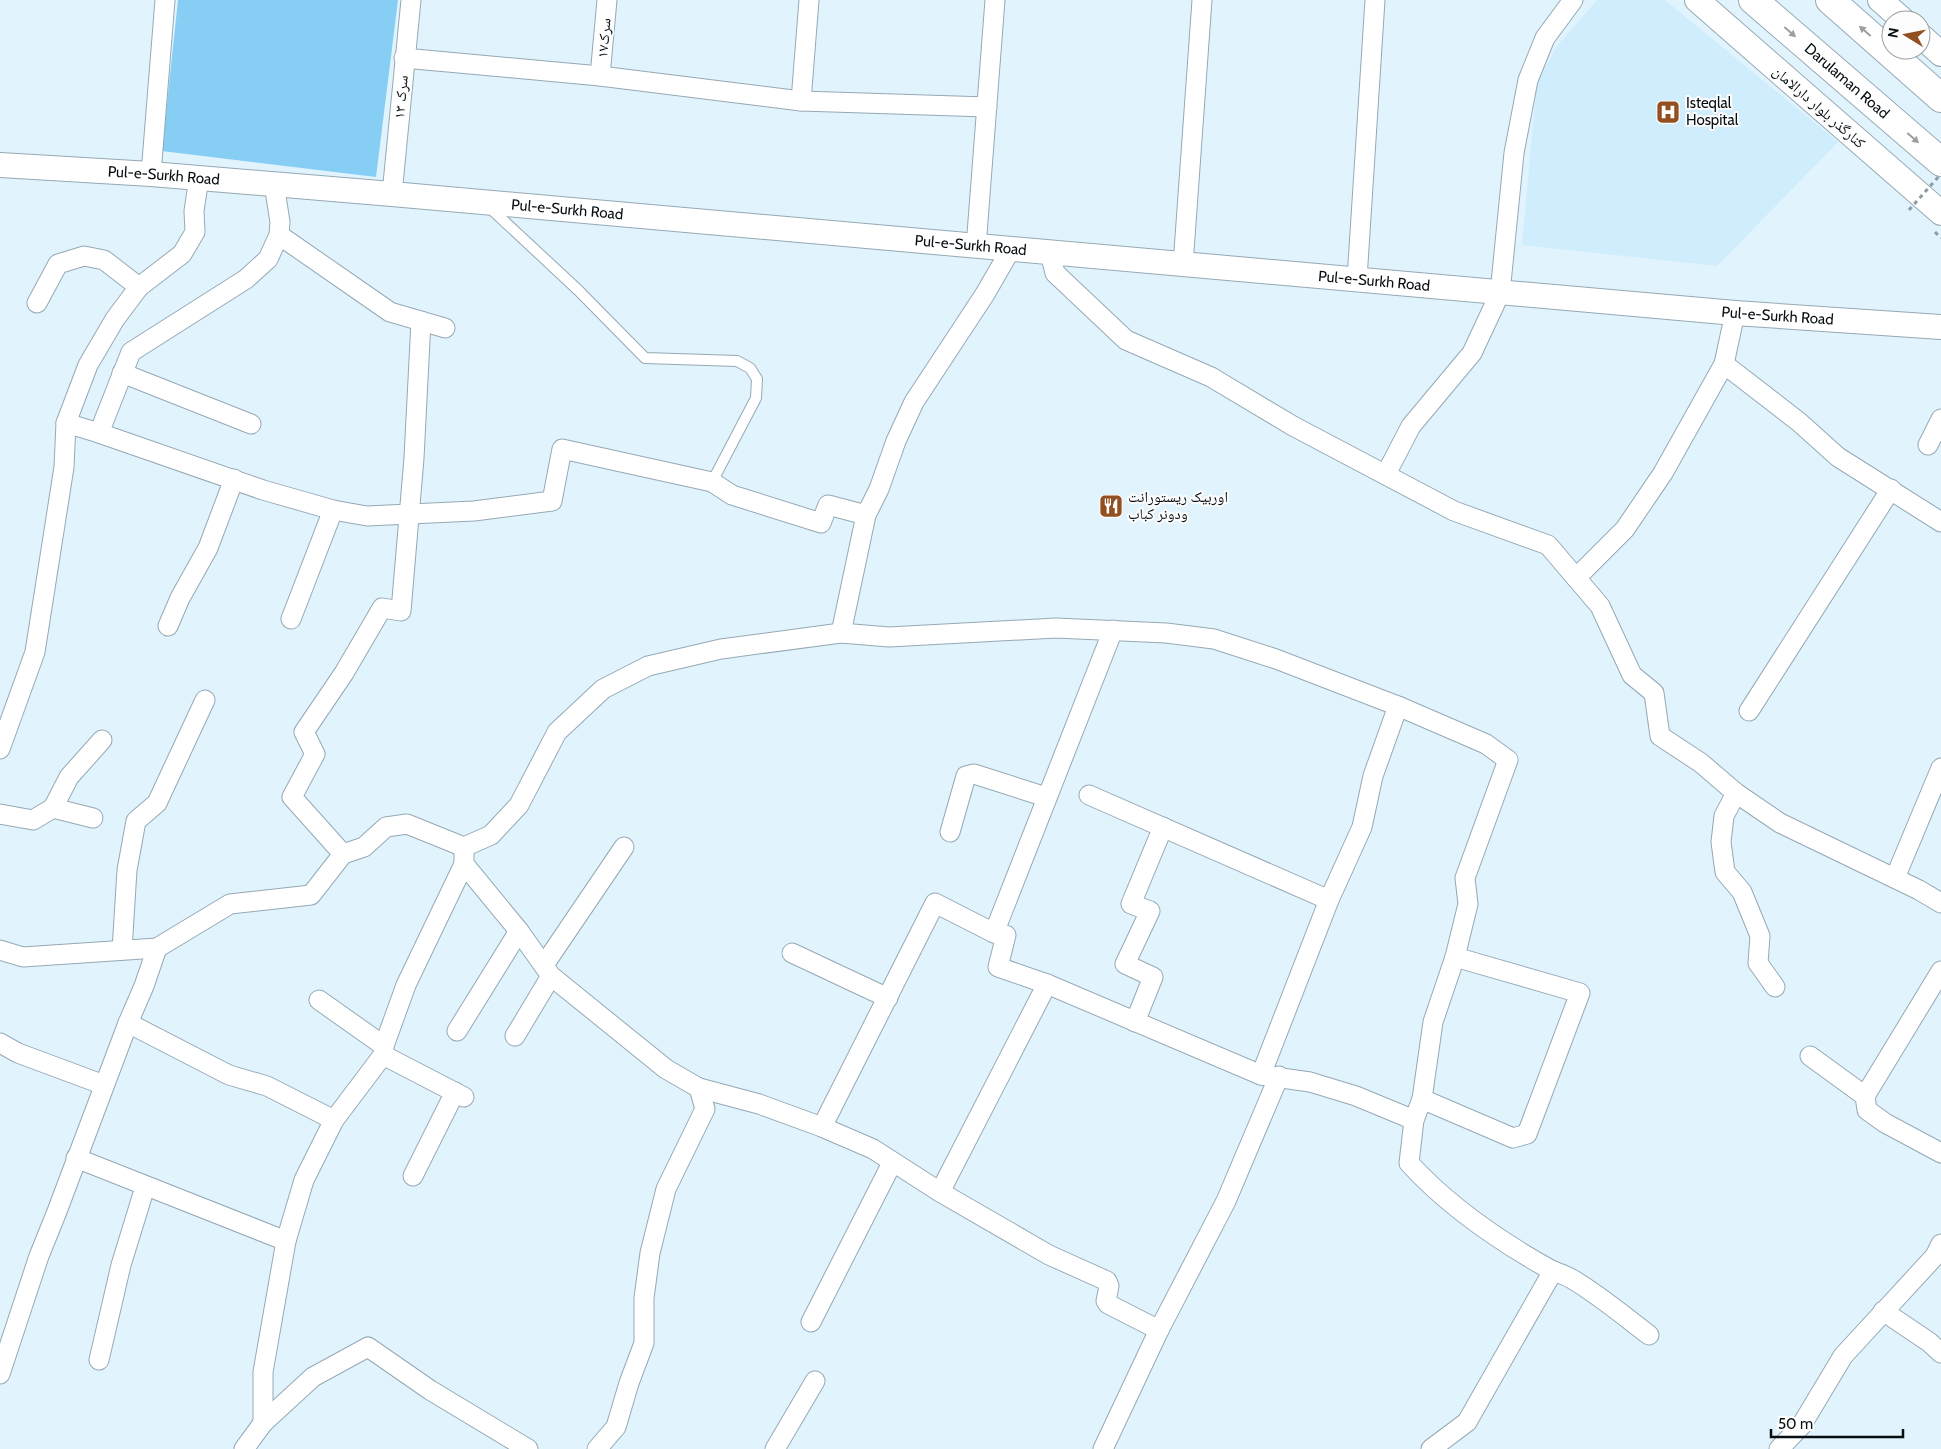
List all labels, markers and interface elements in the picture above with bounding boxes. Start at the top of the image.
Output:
north arrow [1881,10,1931,60]
street label: سرک۱۷ [593,17,615,59]
one-way arrow [1860,25,1872,37]
text: N [1883,26,1903,39]
one-way arrow [1783,27,1796,38]
street label: Darulaman Road [1801,40,1893,122]
street label: کنارگذر بلوار دارالامان [1768,62,1869,153]
street label: سرک ۱۳ [390,74,412,120]
place label: Isteqlal Hospital [1686,94,1739,129]
hospital icon: Isteqlal Hospital [1655,99,1681,125]
one-way arrow [1907,132,1920,143]
street label: Pul-e-Surkh Road [107,162,220,189]
street label: Pul-e-Surkh Road [511,196,624,223]
street label: Pul-e-Surkh Road [914,231,1027,259]
street label: Pul-e-Surkh Road [1317,267,1431,295]
street label: Pul-e-Surkh Road [1721,303,1834,329]
place label: اوربیک ریستورانت ودونر کباب [1128,488,1228,523]
restaurant icon: اوربیک ریستورانت ودونر کباب [1098,493,1124,519]
scale bar [1771,1406,1904,1438]
text: 50 m [1778,1415,1813,1433]

